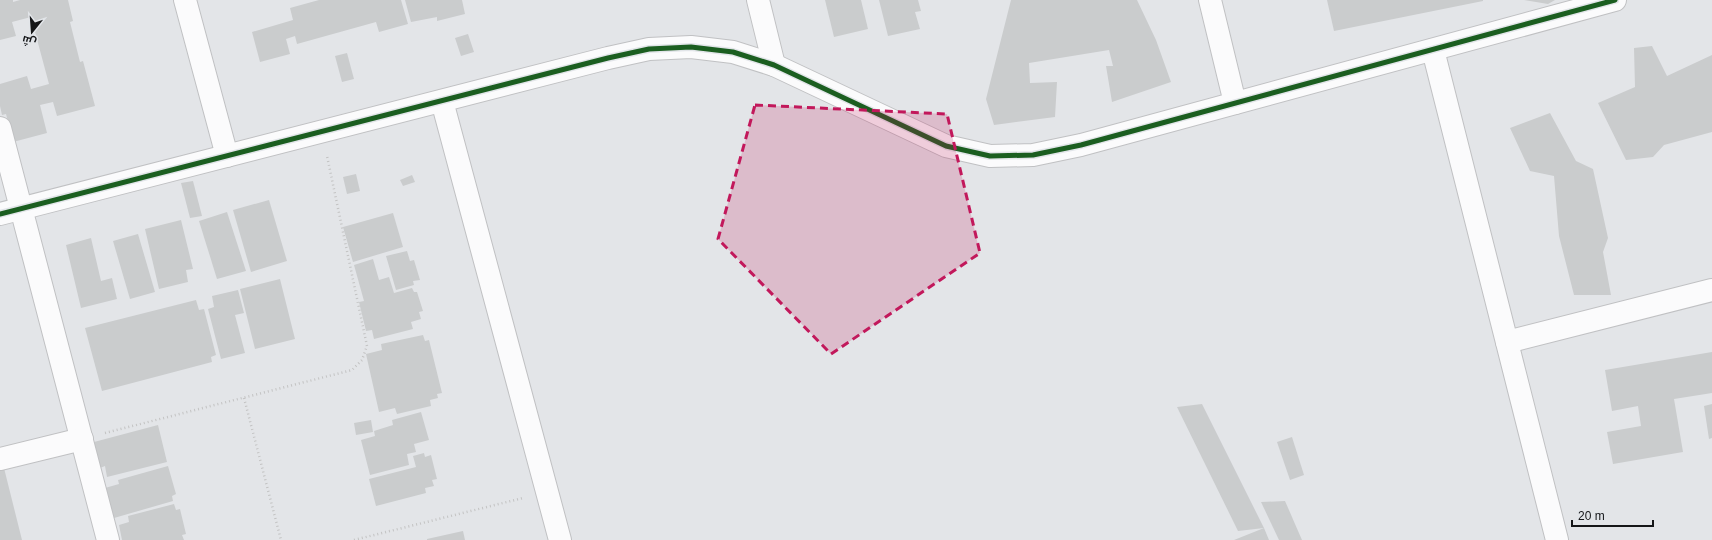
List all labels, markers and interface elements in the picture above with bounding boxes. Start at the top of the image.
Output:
north arrow [12,12,52,52]
text: ش [21,33,38,49]
scale bar [1572,502,1653,528]
text: 20 m [1578,509,1605,523]

